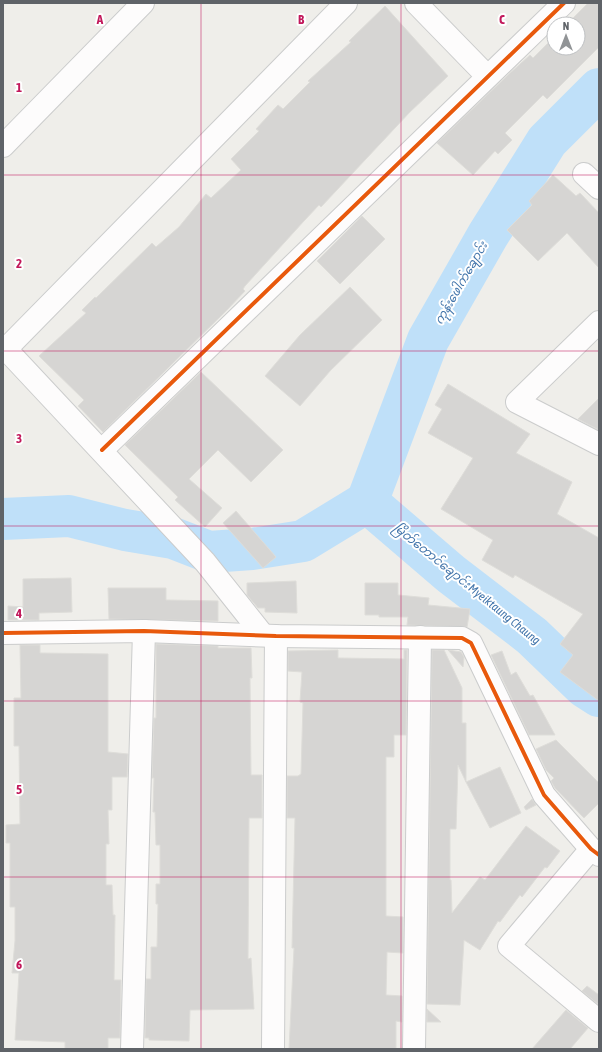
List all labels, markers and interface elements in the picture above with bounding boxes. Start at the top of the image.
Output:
text: A [96,12,104,27]
text: B [298,12,305,27]
text: C [499,12,505,27]
north arrow [546,16,586,56]
text: N [563,20,569,32]
text: 1 [16,80,22,95]
water label: ကုန်းဖေါက်ချောင်း [430,238,493,328]
text: 2 [16,256,22,271]
text: 3 [16,431,22,446]
water label: မြိတ်တောင်ချောင်း Myeiktaung Chaung [389,519,545,650]
text: 4 [15,606,22,621]
text: 5 [16,782,22,797]
text: 6 [16,957,22,972]

